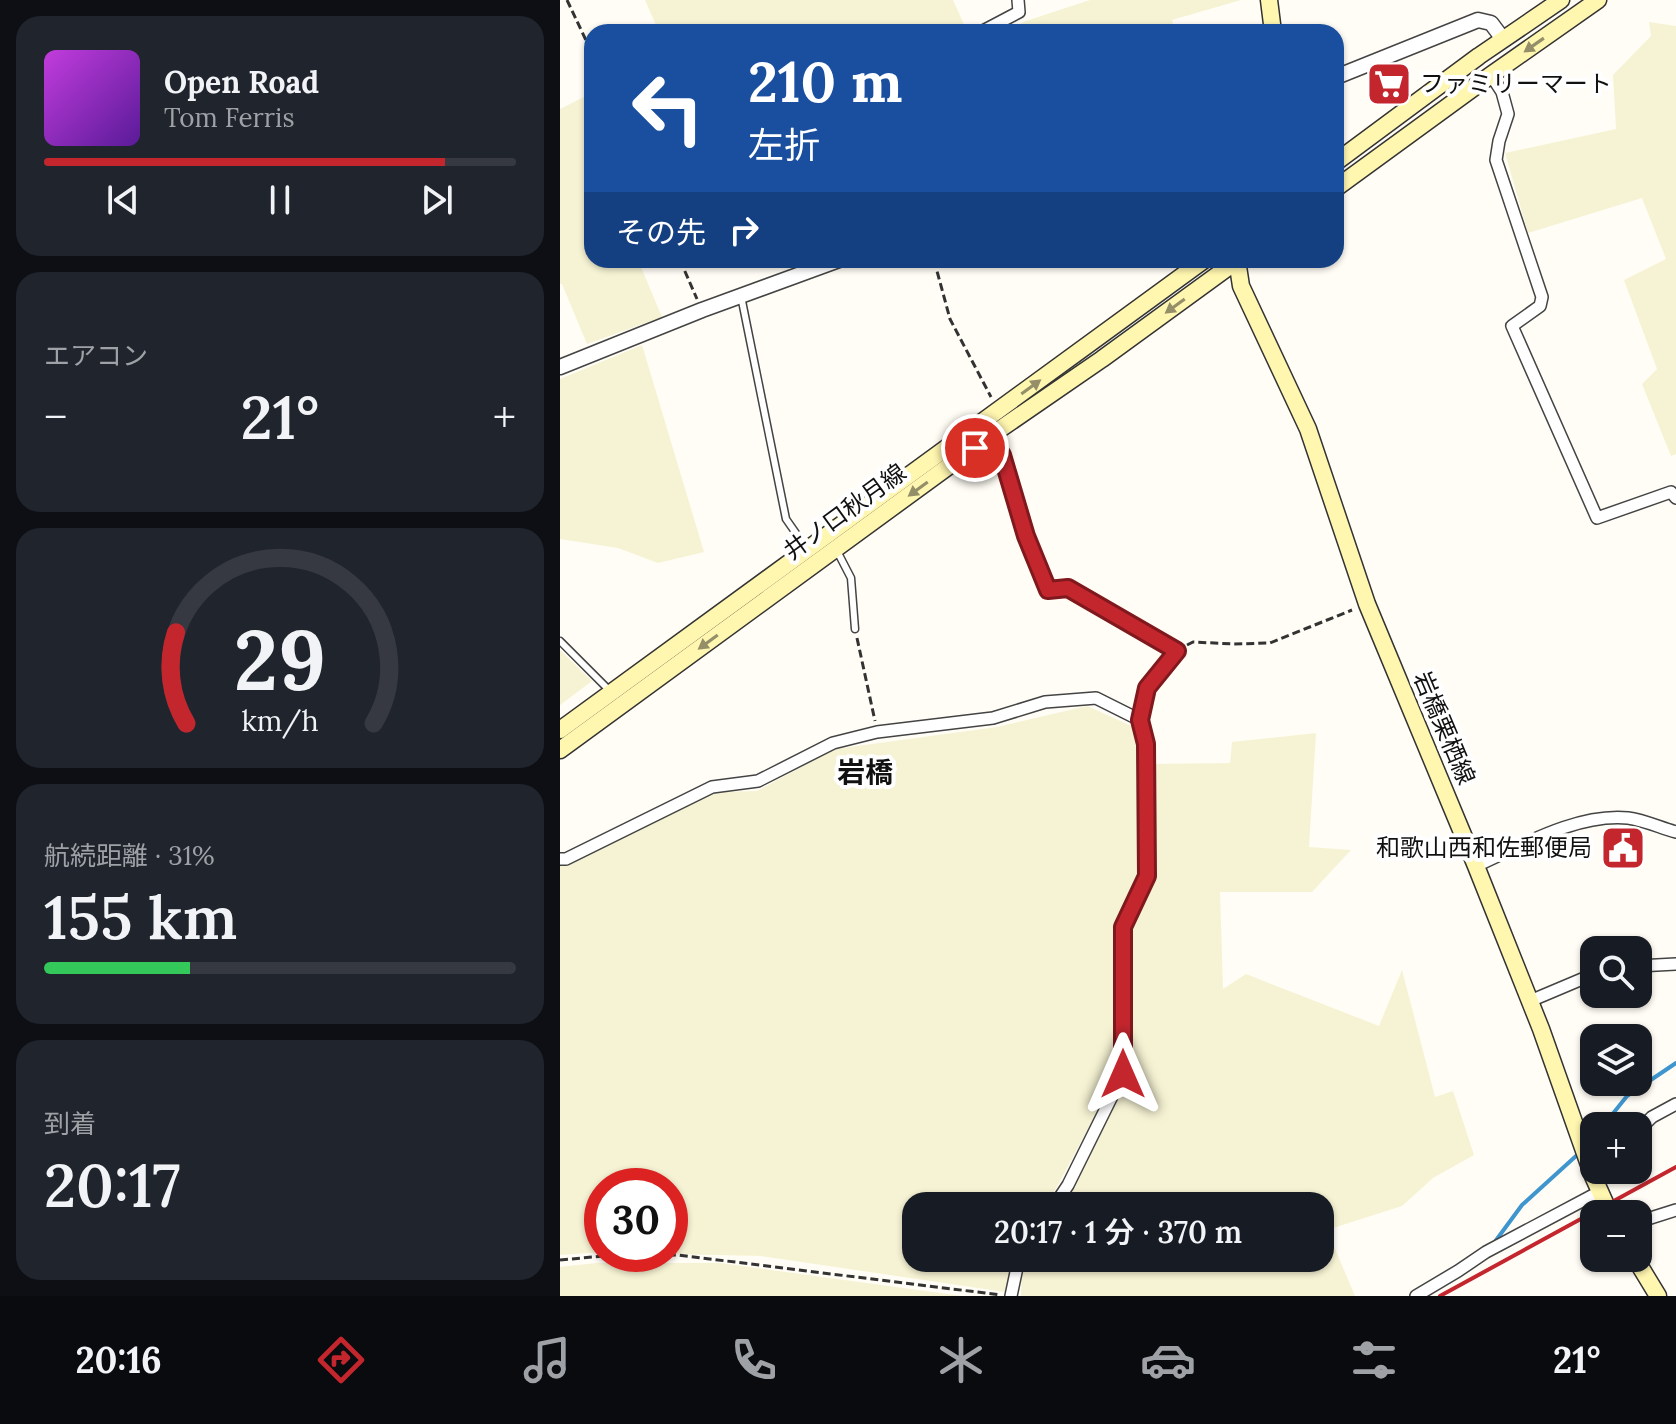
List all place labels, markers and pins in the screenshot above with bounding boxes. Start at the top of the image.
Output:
supermarket icon: ファミリーマート [1365,60,1413,108]
place label: ファミリーマート [1420,68,1612,99]
pin [941,414,1009,482]
public building icon: 和歌山西和佐郵便局 [1599,824,1647,872]
place label: 和歌山西和佐郵便局 [1376,832,1592,863]

